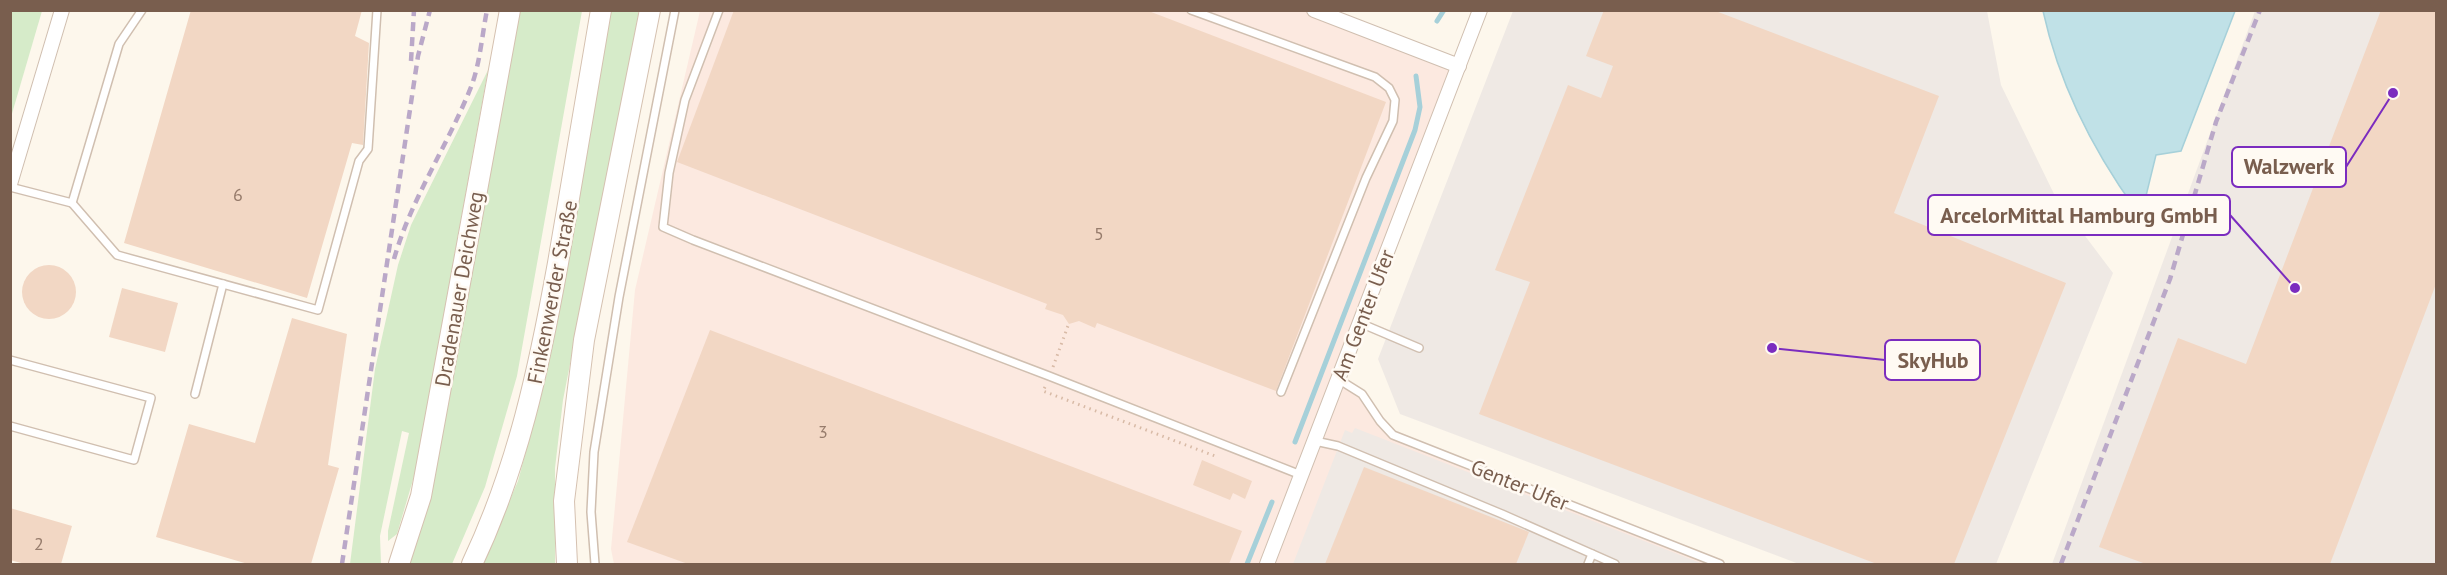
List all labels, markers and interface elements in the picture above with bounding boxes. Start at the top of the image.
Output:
callout: Walzwerk [2232,147,2346,187]
text: Walzwerk [2244,152,2335,180]
house number: 6 [233,183,243,206]
street label: Dradenauer Deichweg [429,189,489,389]
callout: ArcelorMittal Hamburg GmbH [1928,195,2230,235]
street label: Finkenwerder Straße [521,198,583,386]
text: ArcelorMittal Hamburg GmbH [1940,201,2218,229]
house number: 5 [1094,222,1104,245]
street label: Am Genter Ufer [1326,246,1400,384]
callout: SkyHub [1885,340,1980,380]
text: SkyHub [1897,346,1969,374]
house number: 3 [818,420,828,443]
street label: Genter Ufer [1467,453,1573,517]
house number: 2 [34,532,44,555]

